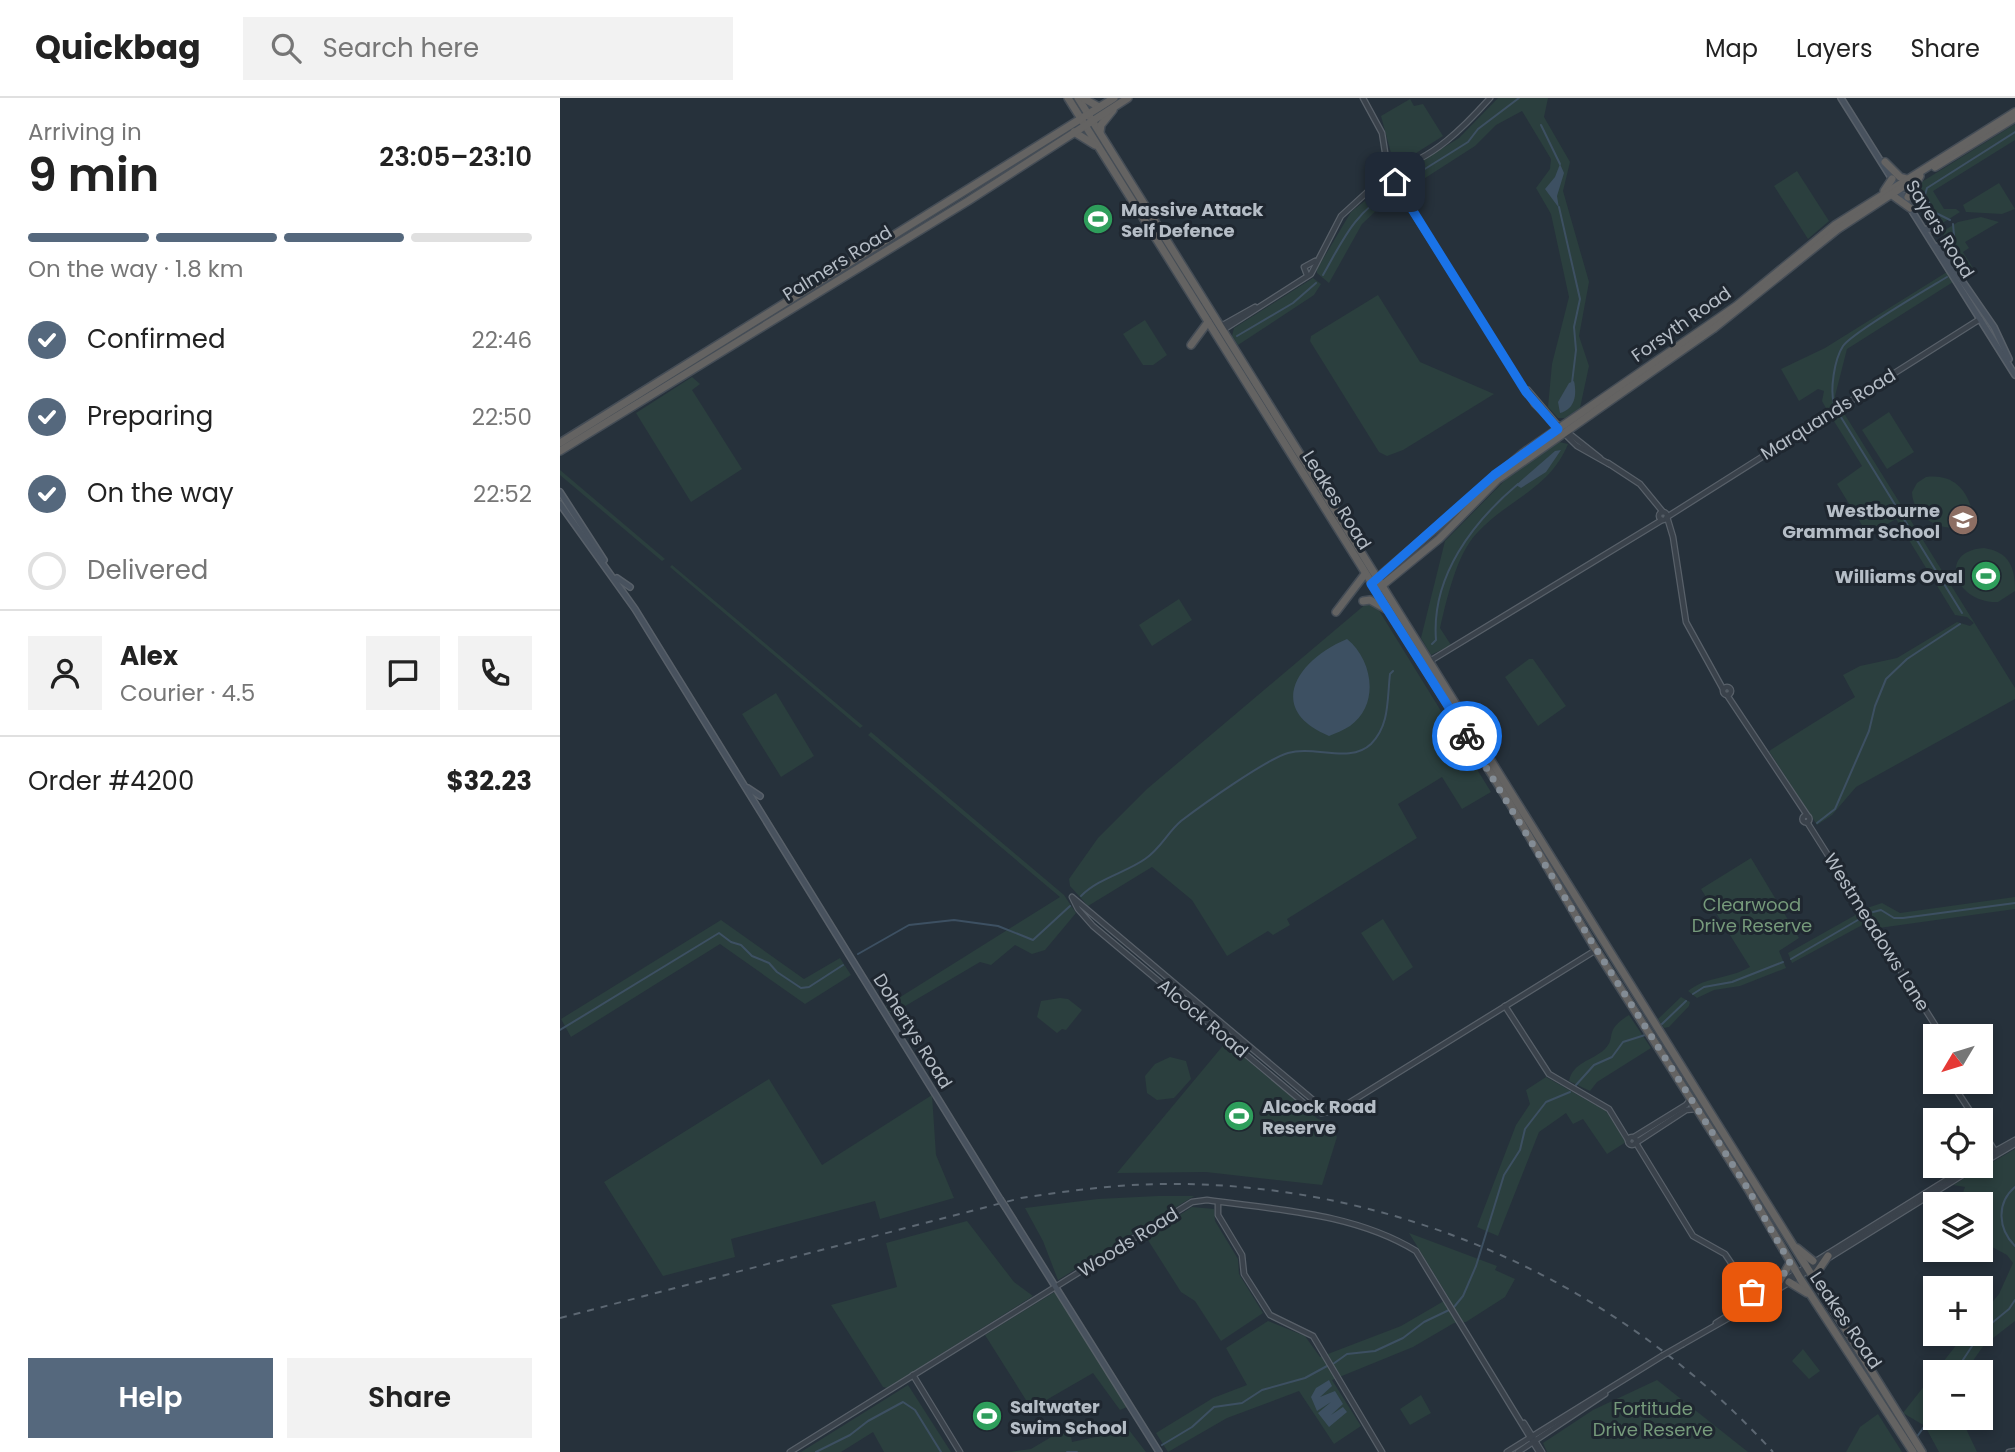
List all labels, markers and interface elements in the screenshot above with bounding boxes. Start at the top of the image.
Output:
search box [243,17,733,80]
text: Quickbag [35,24,201,71]
icon: search [267,29,305,67]
text: Search here [323,30,479,66]
text: Map [1705,32,1758,65]
text: Layers [1796,32,1872,65]
text: Share [1910,32,1980,65]
text: Arriving in [28,116,142,148]
text: 23:05–23:10 [379,139,532,175]
text: 9 min [28,143,159,207]
pin [1365,152,1425,212]
icon: home [1376,163,1414,201]
street label: Sayers Road [1900,175,1980,283]
place label: Massive Attack Self Defence [1121,197,1264,243]
sports icon: Massive Attack Self Defence [1081,202,1115,236]
street label: Palmers Road [778,219,896,307]
text: On the way · 1.8 km [28,253,243,285]
street label: Forsyth Road [1626,280,1736,368]
icon: check [28,321,66,359]
text: Confirmed [87,321,225,357]
text: 22:46 [472,324,532,356]
street label: Marquands Road [1756,362,1900,466]
icon: check [28,398,66,436]
text: Preparing [87,398,213,434]
text: 22:50 [472,401,532,433]
street label: Leakes Road [1297,446,1377,554]
icon: check [28,475,66,513]
text: On the way [87,475,234,511]
text: 22:52 [473,478,532,510]
place label: Westbourne Grammar School [1782,498,1940,544]
school or university icon: Westbourne Grammar School [1946,503,1980,537]
text: Delivered [87,552,208,588]
sports icon: Williams Oval [1969,559,2003,593]
place label: Williams Oval [1835,564,1963,589]
button: person [28,636,102,710]
button: chat [366,636,440,710]
button: phone [458,636,532,710]
text: Alex [120,638,178,674]
text: Courier · 4.5 [120,677,255,709]
courier [1432,701,1502,771]
icon: bike [1448,717,1486,755]
text: Order #4200 [28,763,194,799]
text: $32.23 [446,763,532,799]
street label: Westmeadows Lane [1818,848,1936,1016]
park label: Clearwood Drive Reserve [1692,892,1812,938]
street label: Dohertys Road [868,969,958,1093]
street label: Alcock Road [1153,973,1253,1063]
north arrow [1923,1024,1993,1094]
map controls [1923,1024,1993,1430]
place label: Alcock Road Reserve [1262,1094,1376,1140]
sports icon: Alcock Road Reserve [1222,1099,1256,1133]
button: locate [1923,1108,1993,1178]
button: layers [1923,1192,1993,1262]
street label: Woods Road [1073,1201,1183,1283]
pin [1722,1262,1782,1322]
street label: Leakes Road [1804,1266,1888,1374]
icon: bag [1733,1273,1771,1311]
button: + [1923,1276,1993,1346]
button: Help [28,1358,273,1438]
button: Share [287,1358,532,1438]
button: − [1923,1360,1993,1430]
place label: Saltwater Swim School [1010,1394,1127,1440]
park label: Fortitude Drive Reserve [1593,1396,1713,1442]
sports icon: Saltwater Swim School [970,1399,1004,1433]

